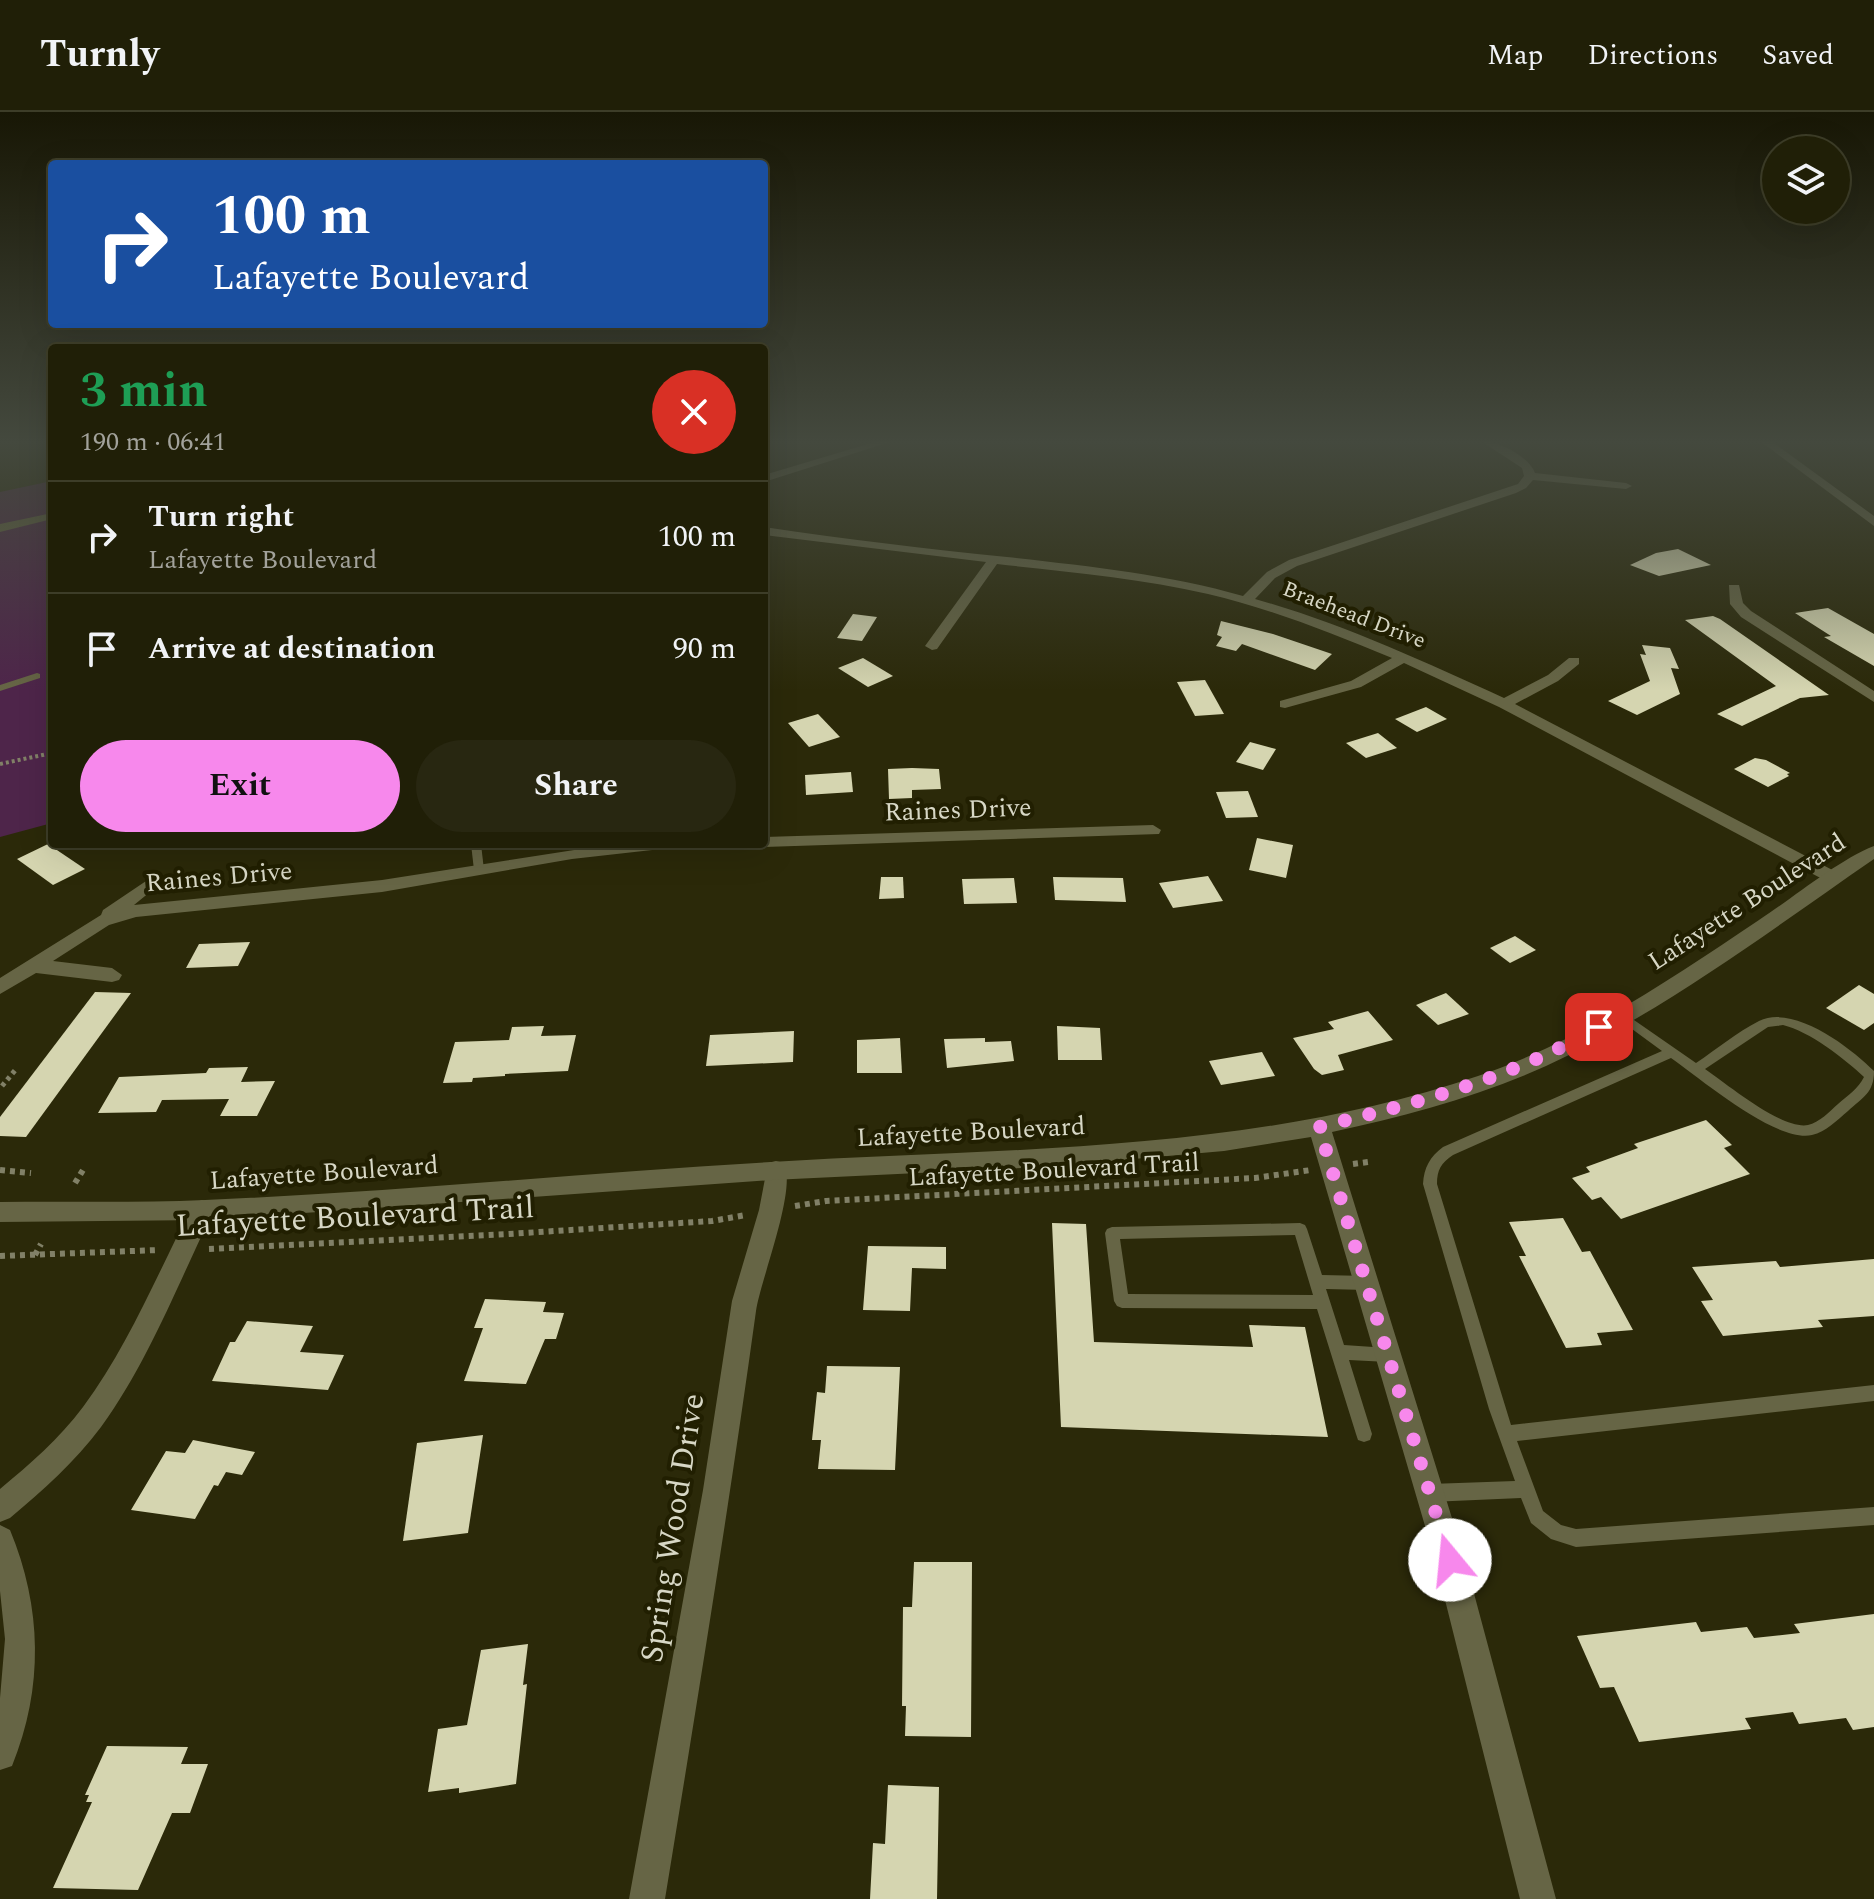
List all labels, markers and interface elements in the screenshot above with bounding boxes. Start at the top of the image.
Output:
text: Turnly [40,26,159,84]
text: Map [1487,34,1544,77]
text: Directions [1588,34,1718,77]
text: Saved [1762,34,1834,77]
map controls [1762,136,1850,224]
button: layers [1762,136,1850,224]
text: 100 m [212,174,371,259]
icon: right [80,192,184,296]
text: Lafayette Boulevard [212,251,529,306]
text: 3 min [80,355,208,428]
button: close [652,370,736,454]
text: 190 m · 06:41 [80,422,226,462]
text: Turn right [148,494,294,540]
text: 100 m [658,514,736,560]
icon: right [80,515,124,559]
text: Lafayette Boulevard [148,540,377,580]
street label: Braehead Drive [1278,573,1430,657]
text: Arrive at destination [148,626,435,672]
text: 90 m [673,626,736,672]
icon: arrive [80,627,124,671]
button: Exit [80,740,400,832]
button: Share [416,740,736,832]
street label: Raines Drive [884,787,1032,833]
street label: Lafayette Boulevard [1640,823,1854,981]
street label: Raines Drive [144,851,294,903]
pin [1565,993,1633,1061]
icon: arrive [1577,1005,1621,1049]
street label: Lafayette Boulevard [856,1106,1086,1158]
street label: Lafayette Boulevard Trail [907,1142,1201,1198]
street label: Lafayette Boulevard [208,1145,440,1201]
street label: Lafayette Boulevard Trail [175,1183,535,1251]
street label: Spring Wood Drive [628,1390,718,1666]
position arrow [1408,1518,1492,1602]

